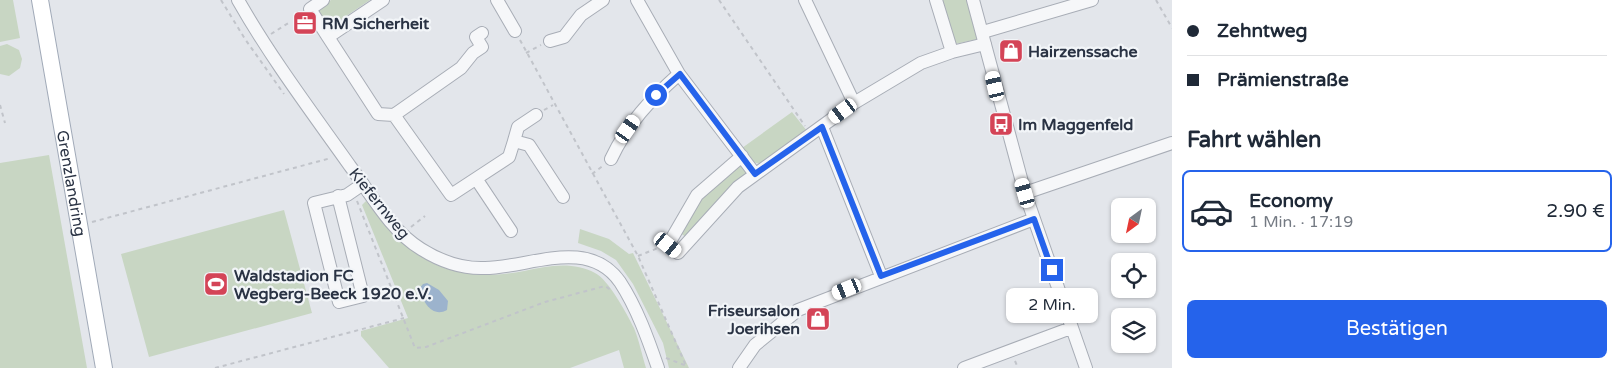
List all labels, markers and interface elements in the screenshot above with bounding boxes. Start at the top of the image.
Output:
office icon: RM Sicherheit [292,10,318,36]
place label: RM Sicherheit [322,14,430,34]
text: Zehntweg [1217,20,1308,42]
shop icon: Hairzenssache [998,38,1024,64]
place label: Hairzenssache [1028,42,1138,62]
text: Prämienstraße [1217,69,1349,91]
car [984,70,1005,102]
route start [645,84,667,106]
car [826,96,859,126]
bus stop icon: Im Maggenfeld [988,111,1014,137]
car [613,112,642,146]
place label: Im Maggenfeld [1018,115,1133,135]
text: Fahrt wählen [1187,127,1321,153]
street label: Grenzlandring [52,129,90,238]
street label: Kiefernweg [344,164,414,243]
car [1013,177,1036,209]
icon: car [1189,189,1234,234]
text: Economy [1249,190,1333,212]
north arrow [1111,198,1156,242]
map controls [1111,198,1156,353]
text: 2.90 € [1546,200,1605,222]
text: 1 Min. · 17:19 [1249,212,1353,232]
car [651,230,684,260]
button: locate [1111,253,1156,298]
route end [1041,259,1063,281]
place label: Waldstadion FC Wegberg-Beeck 1920 e.V. [234,266,432,304]
sports icon: Waldstadion FC Wegberg-Beeck 1920 e.V. [203,271,229,297]
car [830,276,863,302]
callout: 2 Min. [1006,288,1098,322]
text: 2 Min. [1028,295,1076,315]
button: Bestätigen [1187,300,1607,358]
place label: Friseursalon Joerihsen [708,301,800,339]
shop icon: Friseursalon Joerihsen [805,306,831,332]
button: layers [1111,308,1156,353]

